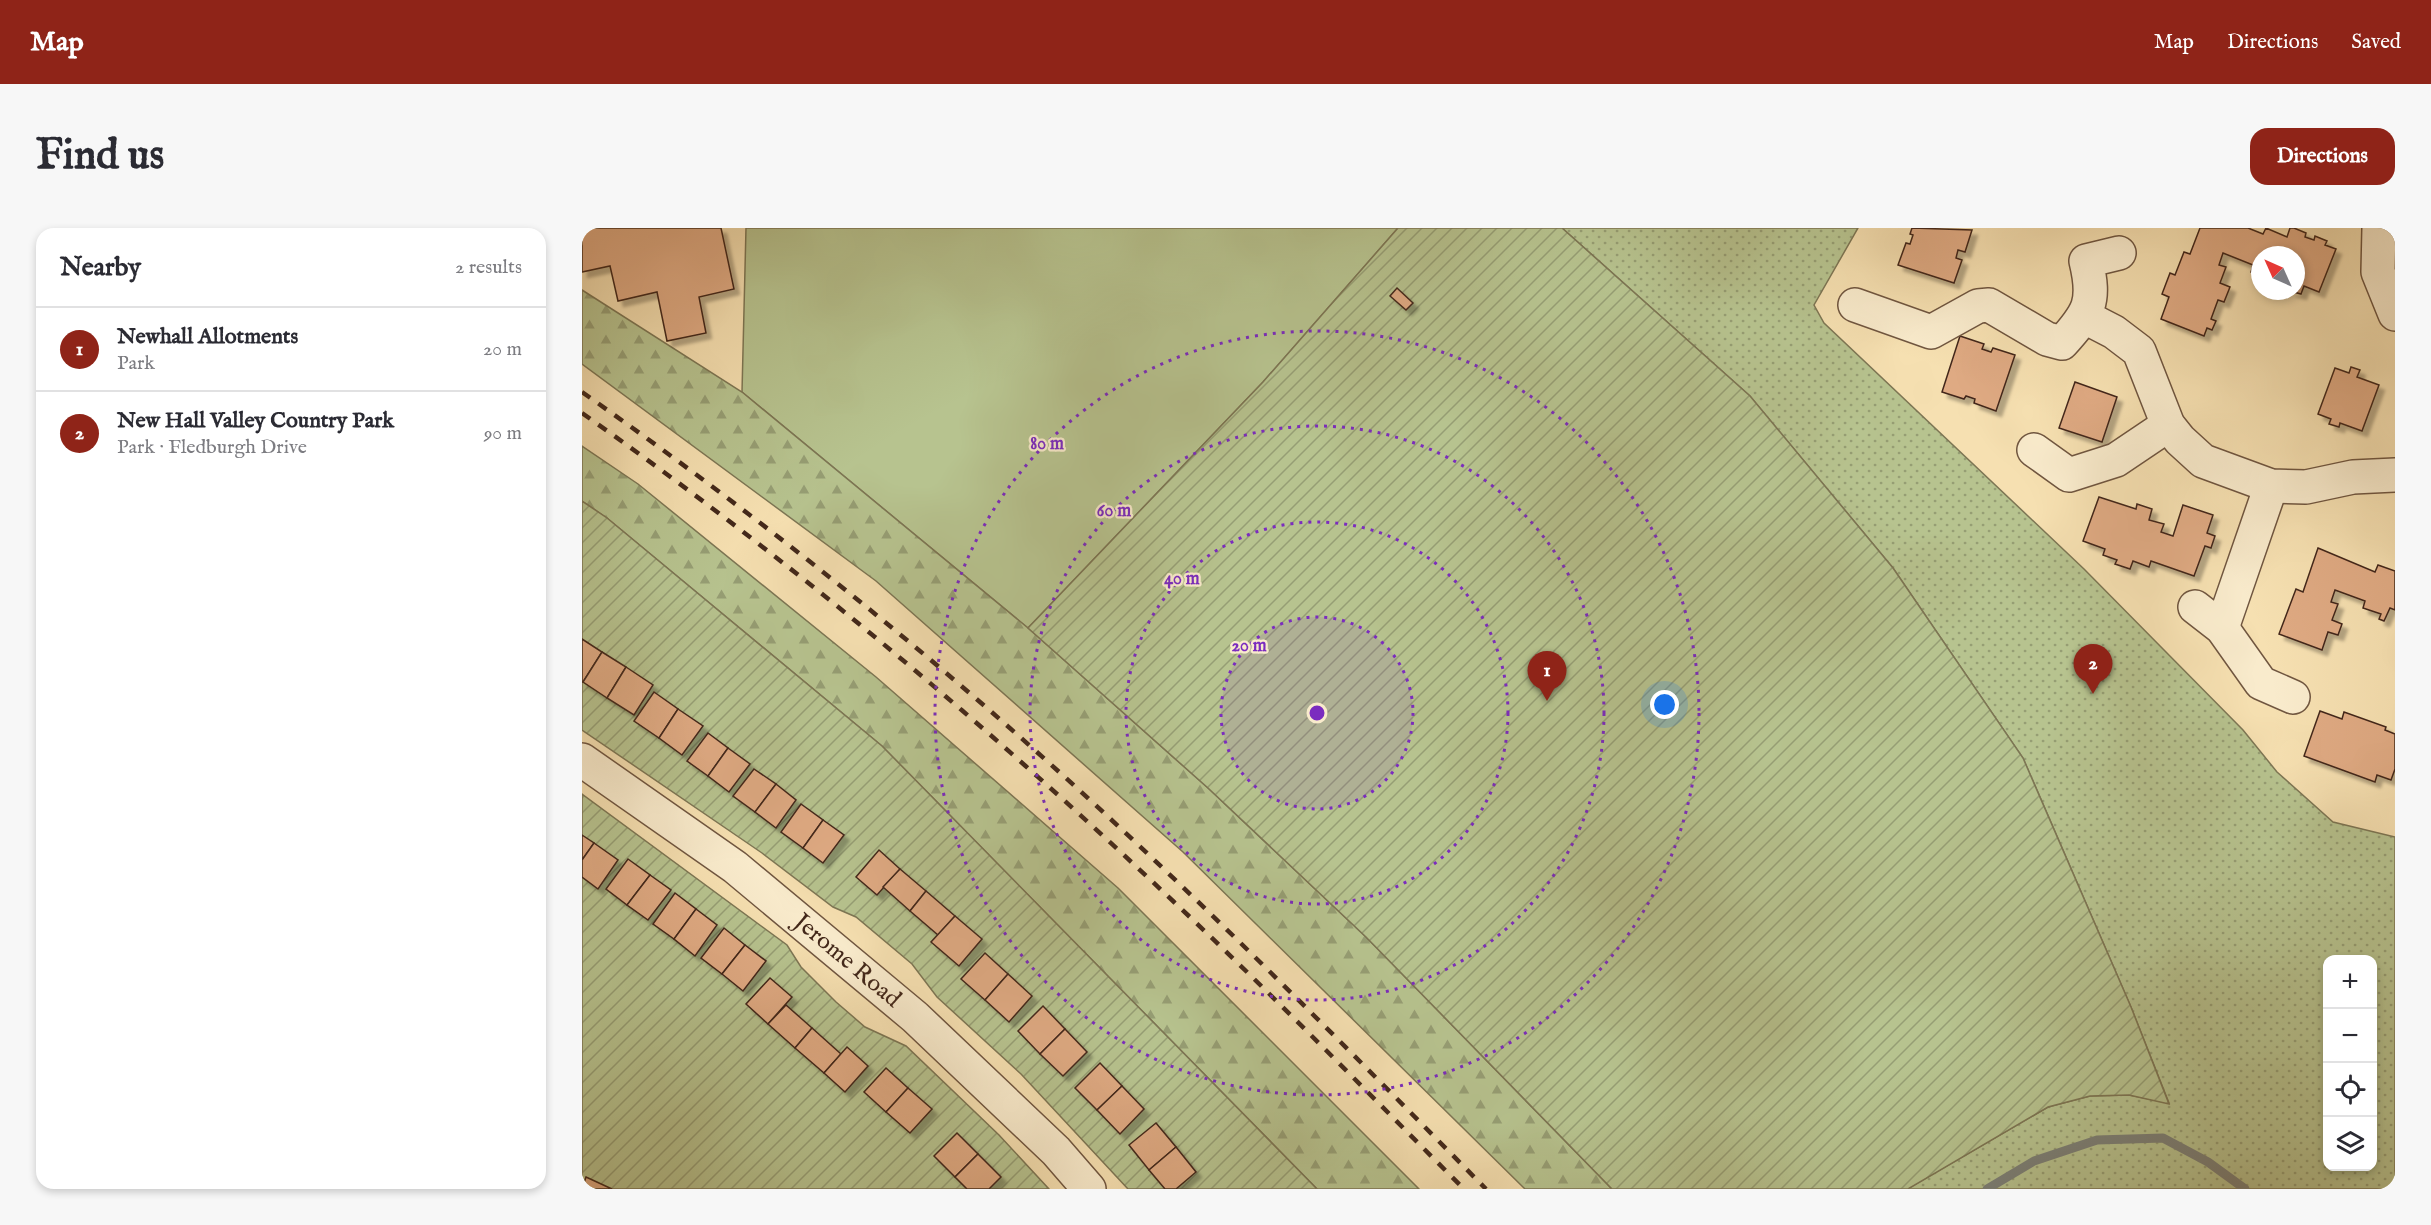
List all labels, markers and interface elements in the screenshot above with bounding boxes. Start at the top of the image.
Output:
text: Map [30,25,84,60]
text: Map [2154,29,2194,56]
text: Directions [2227,29,2318,56]
text: Saved [2351,29,2401,56]
button: Directions [2250,128,2395,185]
text: Find us [36,130,164,183]
north arrow [2251,246,2305,300]
text: Nearby [60,251,141,284]
text: 2 results [455,255,522,280]
text: Newhall Allotments [117,323,298,351]
text: 1 [76,337,83,362]
text: 20 m [483,337,522,362]
text: Park [117,351,155,376]
text: New Hall Valley Country Park [117,407,394,435]
text: 2 [75,421,84,446]
text: 90 m [484,421,522,446]
text: 80 m [1030,433,1064,456]
text: Park · Fledburgh Drive [117,435,307,460]
text: 60 m [1097,500,1131,523]
text: 40 m [1164,568,1200,591]
text: 20 m [1231,635,1267,658]
pin: 2 [2074,644,2112,694]
pin: 1 [1528,652,1566,701]
your location [1650,690,1679,719]
centre of rings [1307,703,1327,723]
street label: Jerome Road [785,905,907,1015]
map controls [2323,955,2377,1171]
button: + [2323,955,2377,1009]
button: − [2323,1009,2377,1063]
button: locate [2323,1063,2377,1117]
button: layers [2323,1117,2377,1171]

